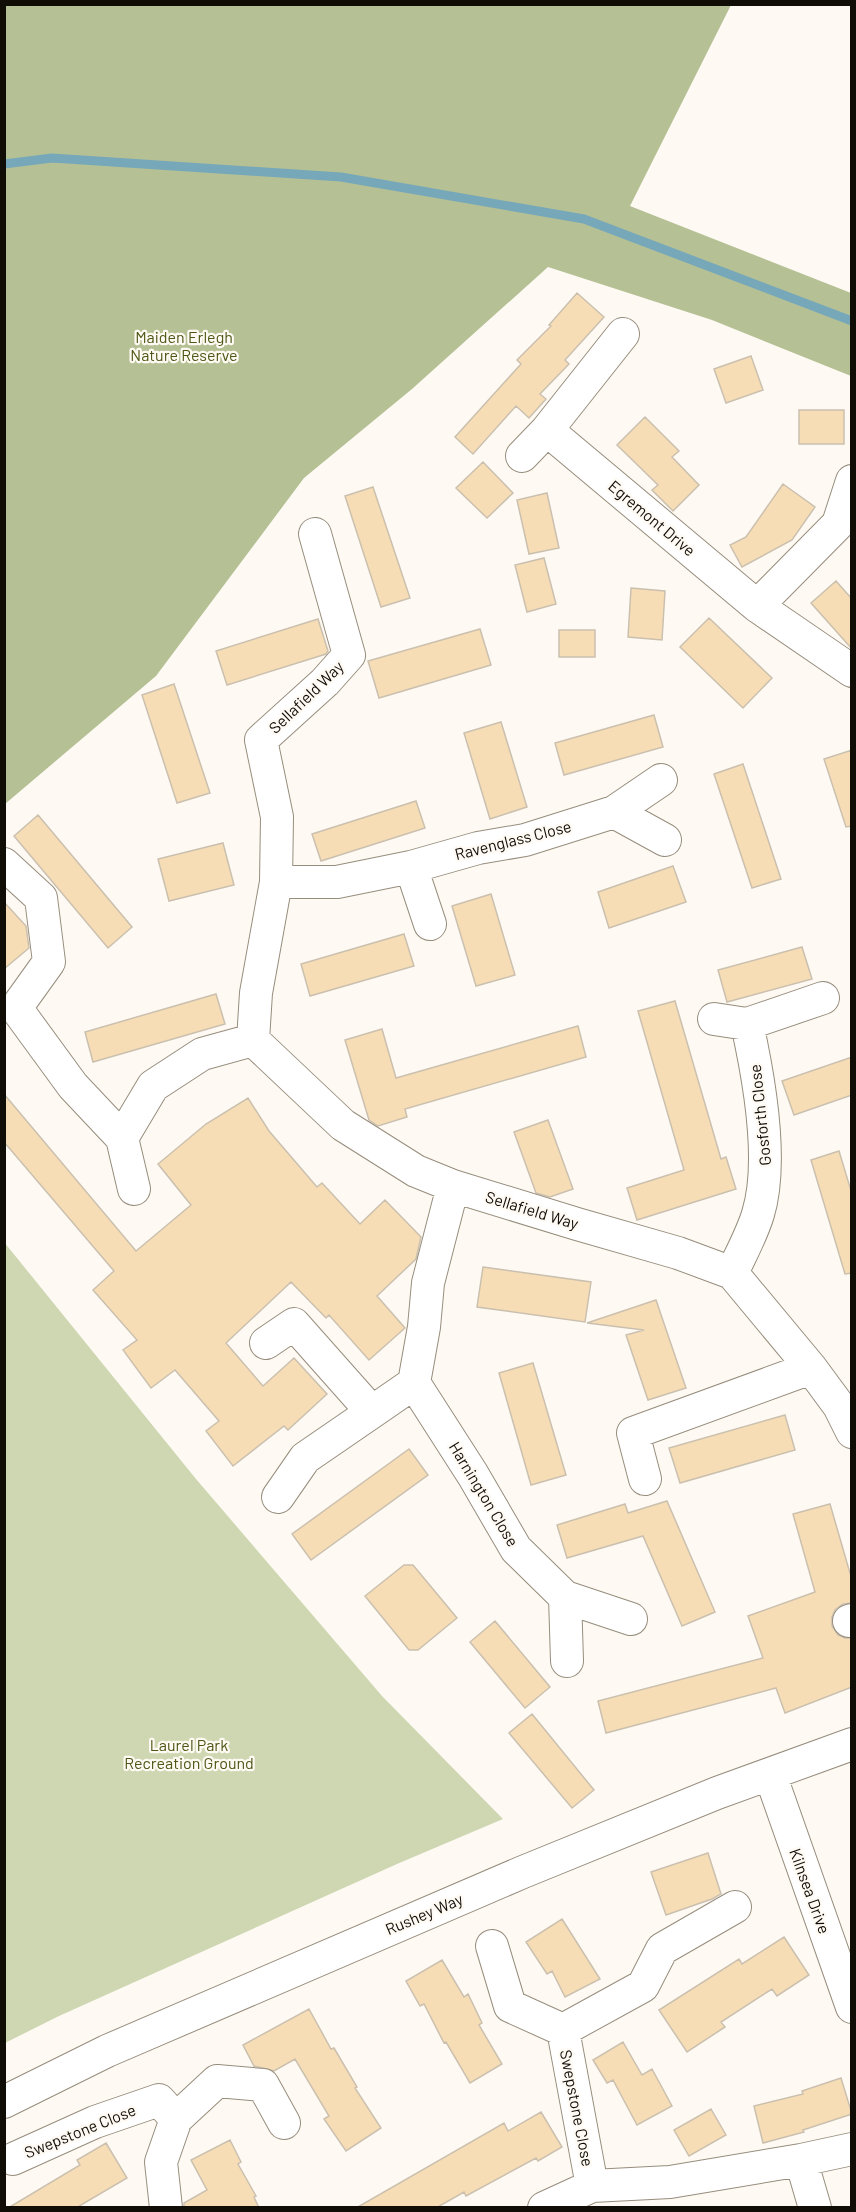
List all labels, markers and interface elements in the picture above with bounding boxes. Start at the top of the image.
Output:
park label: Maiden Erlegh Nature Reserve [130,327,238,364]
street label: Egremont Drive [605,476,700,559]
street label: Sellafield Way [264,656,347,737]
street label: Ravenglass Close [453,816,573,863]
street label: Gosforth Close [745,1063,774,1167]
street label: Sellafield Way [483,1186,581,1233]
street label: Harnington Close [446,1438,523,1550]
park label: Laurel Park Recreation Ground [124,1735,254,1772]
street label: Kilnsea Drive [786,1846,835,1936]
street label: Rushey Way [382,1888,466,1938]
street label: Swepstone Close [557,2048,598,2168]
street label: Swepstone Close [21,2100,138,2162]

